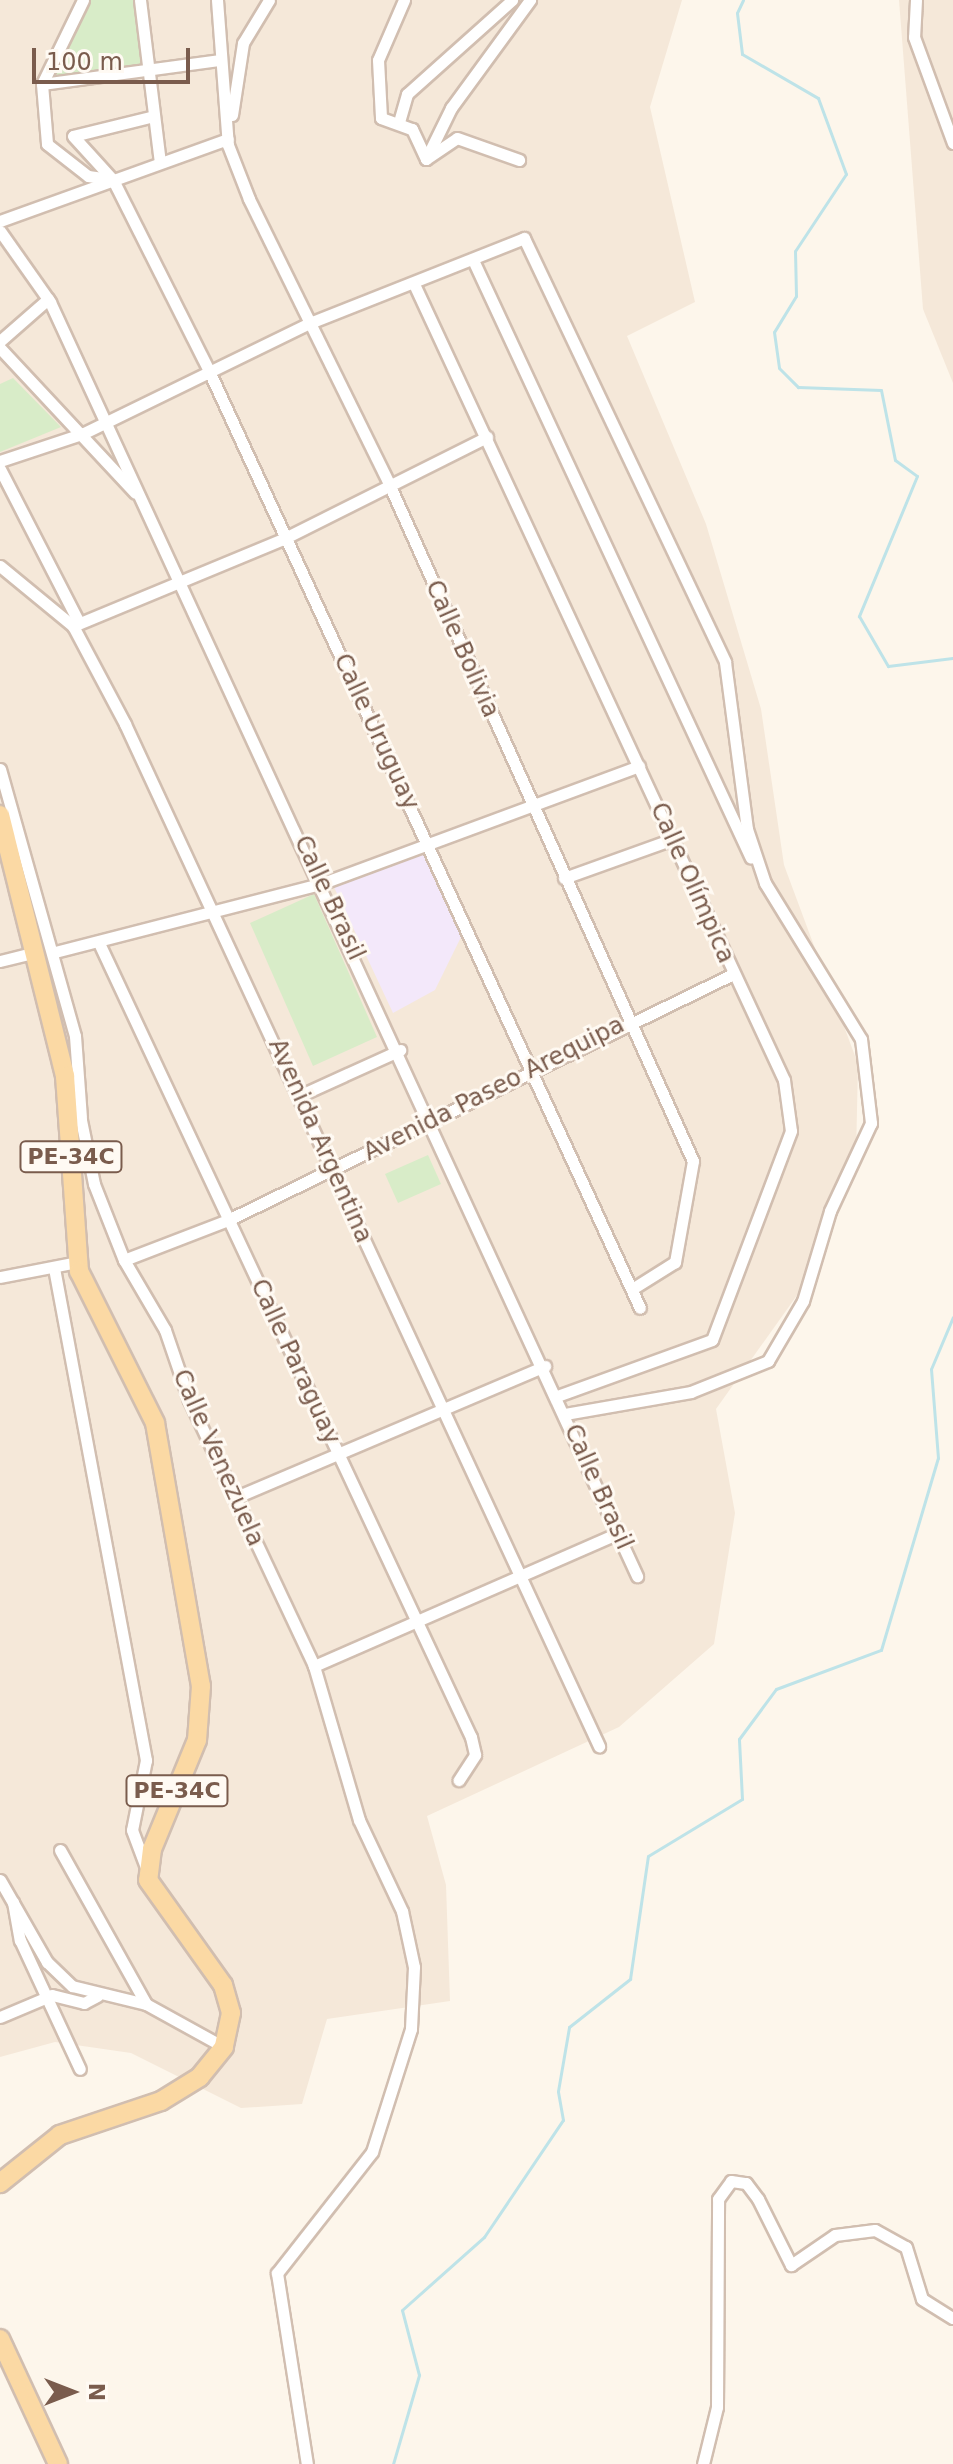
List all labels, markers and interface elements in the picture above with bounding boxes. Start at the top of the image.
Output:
scale bar [36,32,194,82]
text: 100 m [46,48,123,76]
street label: Calle Bolivia [419,576,505,722]
street label: Calle Uruguay [327,649,425,815]
street label: Calle Olímpica [644,798,740,968]
street label: Calle Brasil [288,831,370,965]
street label: Avenida Paseo Arequipa [359,1011,629,1167]
street label: Avenida Argentina [262,1034,378,1248]
road number: PE-34C [19,1139,123,1175]
street label: Calle Paraguay [244,1275,346,1449]
street label: Calle Venezuela [166,1365,270,1551]
street label: Calle Brasil [558,1420,638,1554]
road number: PE-34C [125,1773,229,1809]
north arrow [32,2352,112,2432]
text: N [84,2383,109,2401]

